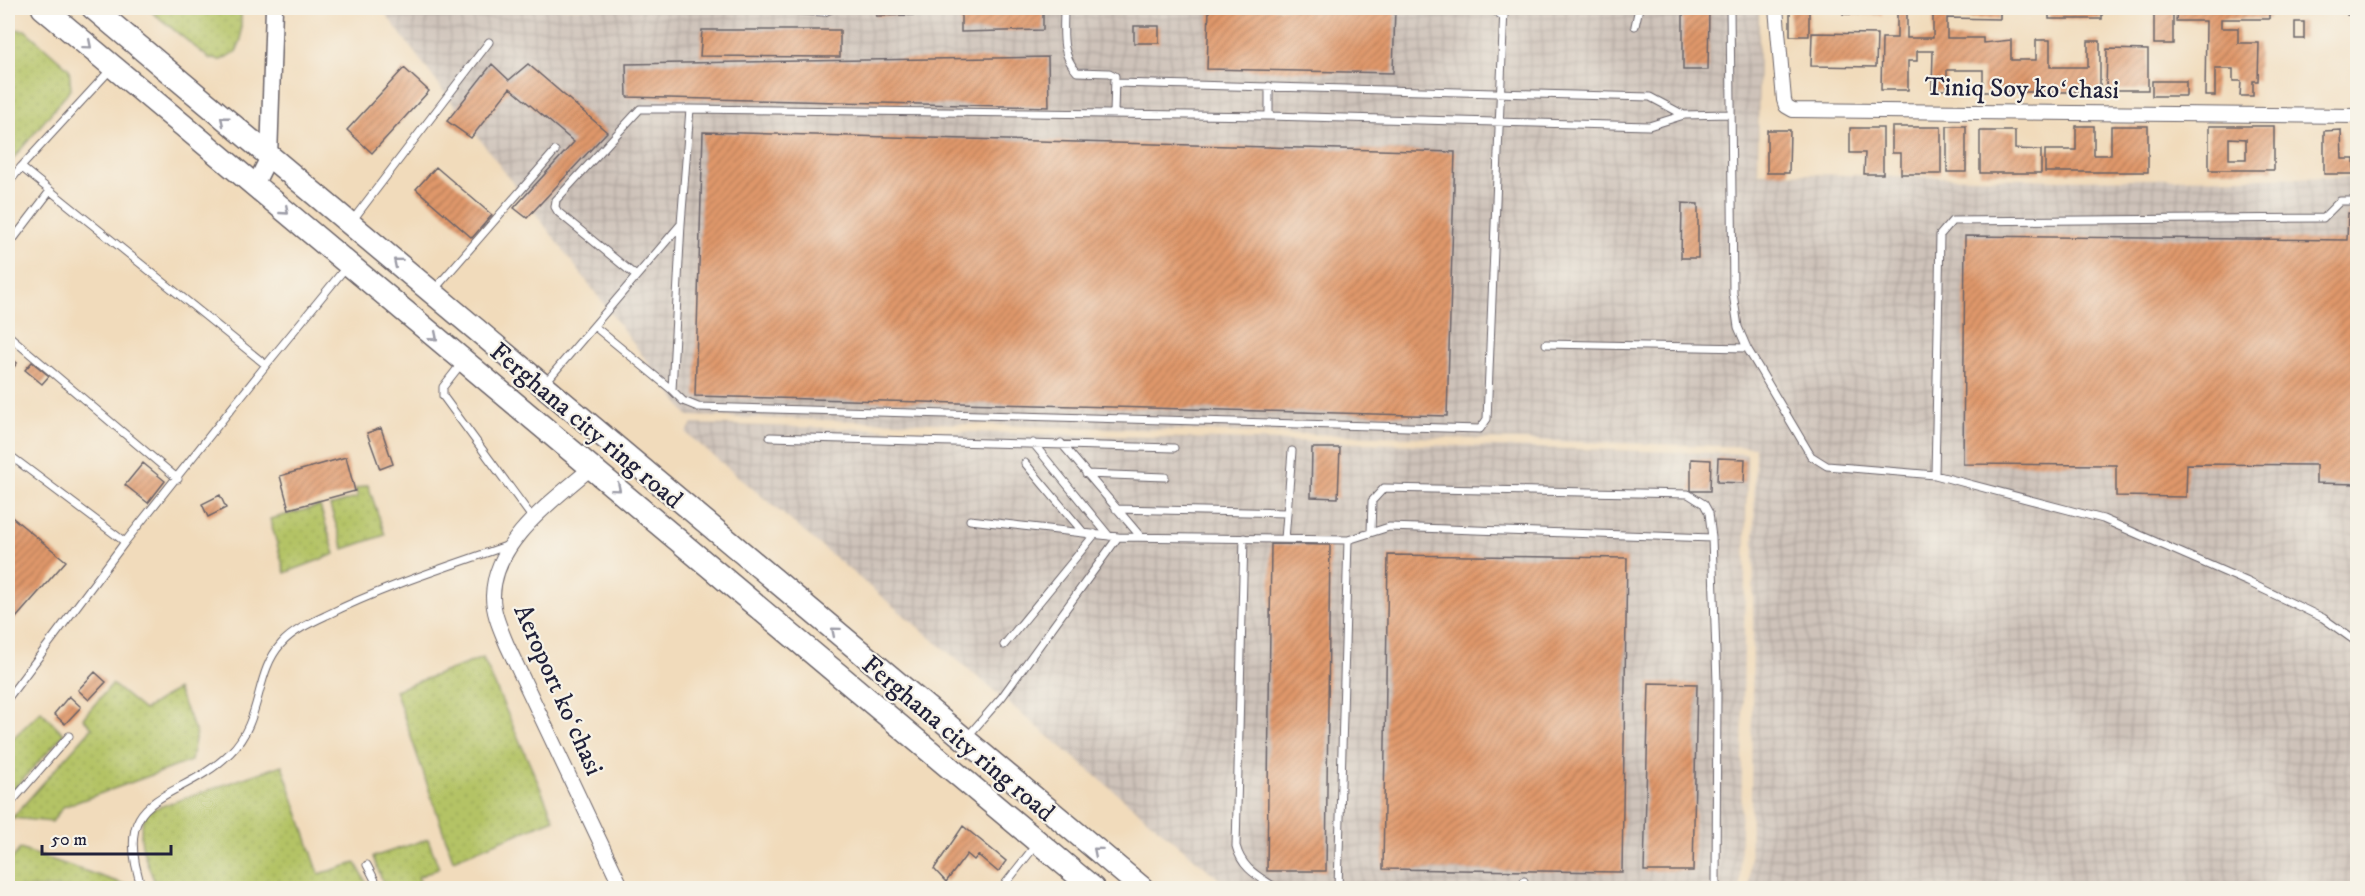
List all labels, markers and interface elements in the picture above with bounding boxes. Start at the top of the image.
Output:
one-way arrow [81,38,92,49]
street label: Tiniq Soy koʻchasi [1925,71,2119,107]
one-way arrow [220,116,231,127]
one-way arrow [278,204,289,215]
one-way arrow [393,258,404,269]
one-way arrow [427,330,438,341]
street label: Ferghana city ring road [483,336,689,516]
one-way arrow [610,481,621,492]
street label: Aeroport koʻchasi [506,599,610,781]
one-way arrow [831,627,842,638]
street label: Ferghana city ring road [855,649,1061,829]
scale bar [42,818,171,856]
text: 50 m [51,829,87,851]
one-way arrow [1093,847,1104,858]

